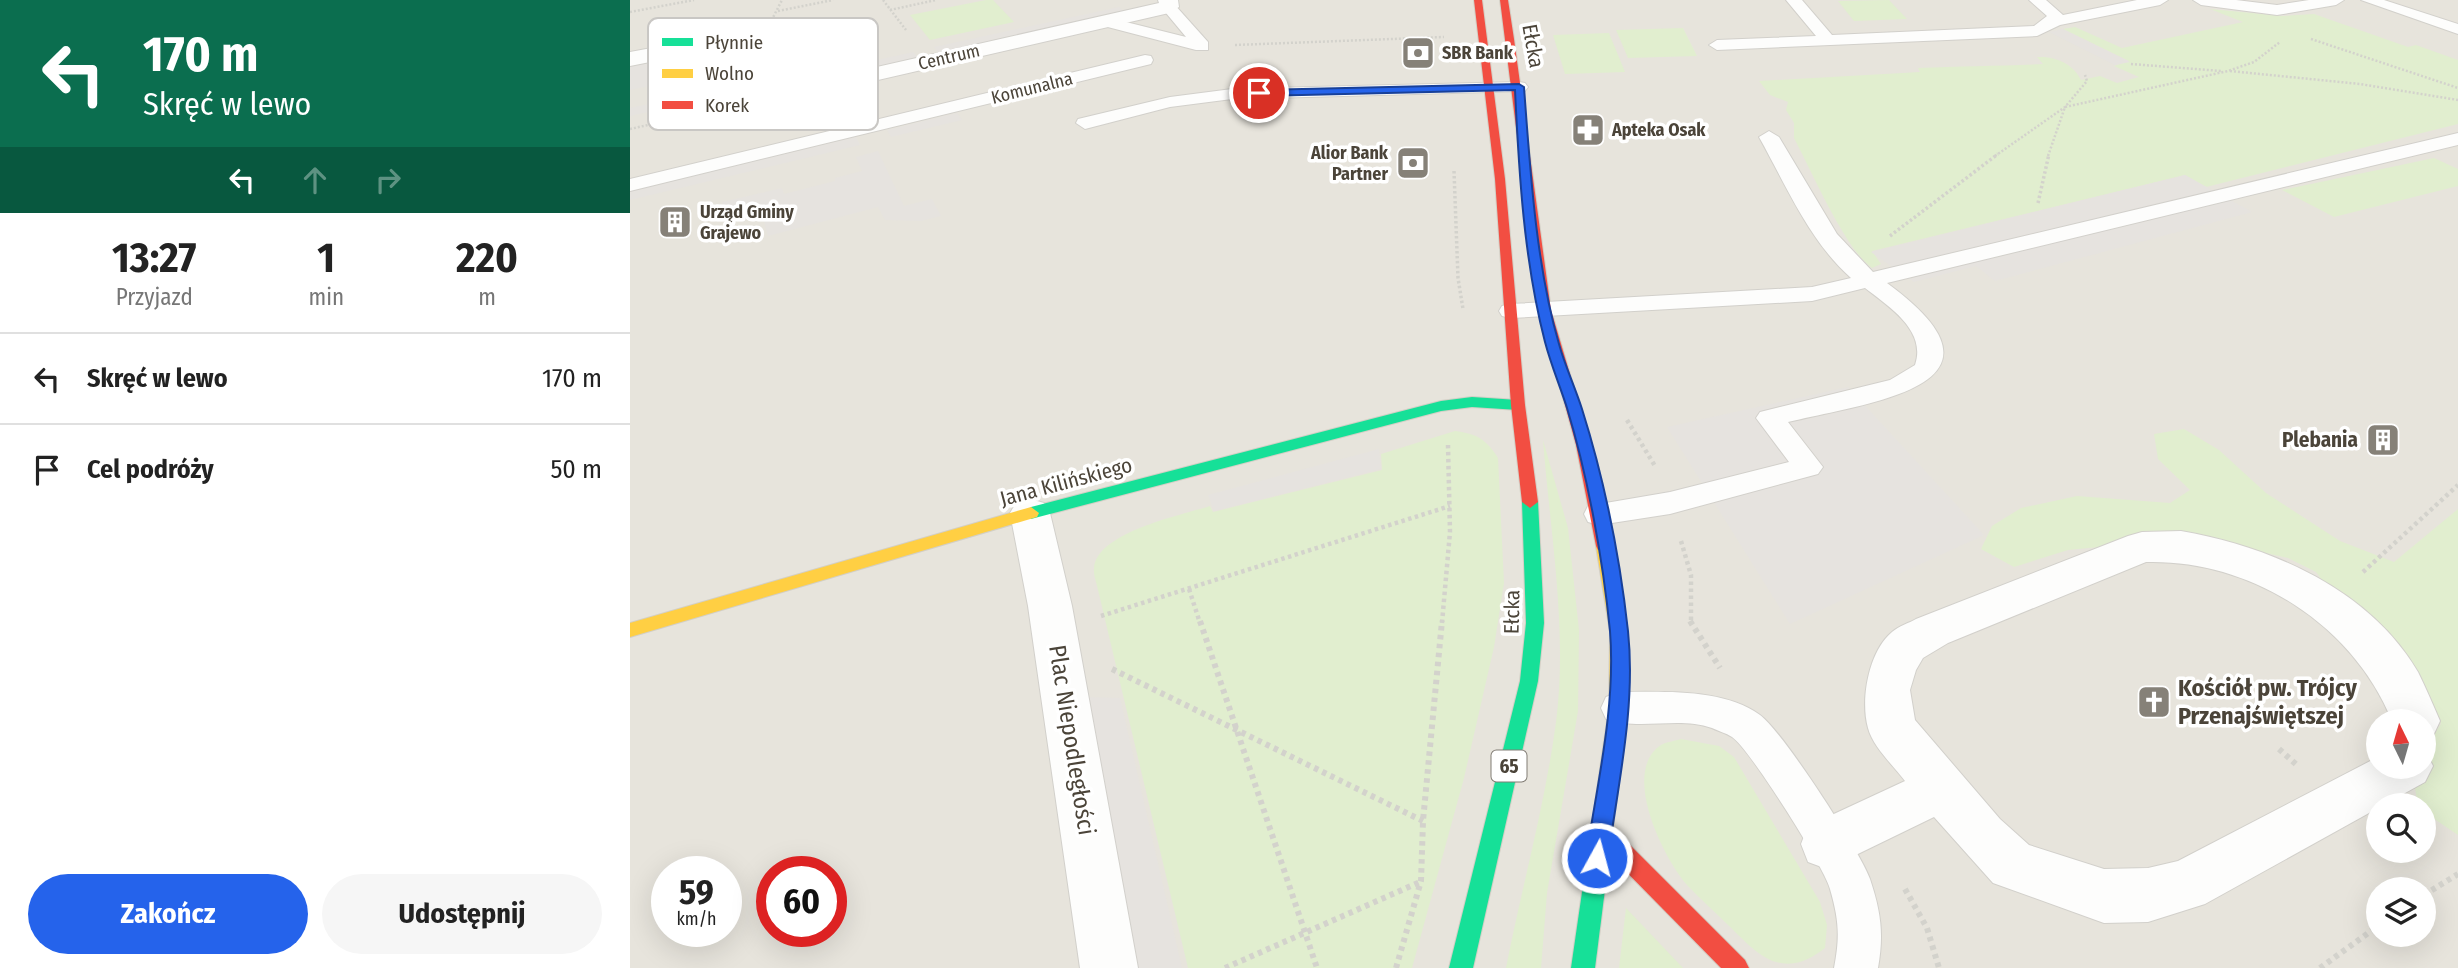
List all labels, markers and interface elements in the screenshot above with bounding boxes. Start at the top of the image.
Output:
legend [648,18,878,130]
street label: Ełcka [1516,22,1550,70]
text: 170 m [143,25,259,84]
icon: left [28,28,119,119]
text: Płynnie [705,31,763,54]
bank icon: SBR Bank [1399,34,1437,72]
street label: Centrum [916,39,982,75]
place label: SBR Bank [1442,42,1514,64]
text: Wolno [705,62,754,85]
pin [1229,63,1289,123]
street label: Komunalna [989,67,1075,109]
icon: arrive [1240,74,1278,112]
text: Skręć w lewo [143,85,311,123]
text: Korek [705,94,749,117]
pharmacy icon: Apteka Osak [1569,111,1607,149]
place label: Apteka Osak [1611,119,1706,141]
place label: Alior Bank Partner [1310,142,1389,185]
bank icon: Alior Bank Partner [1394,144,1432,182]
icon: left [223,161,261,199]
icon: ahead [296,161,334,199]
icon: right [369,161,407,199]
place label: Urząd Gminy Grajewo [700,201,794,244]
building icon: Urząd Gminy Grajewo [656,203,694,241]
text: 13:27 [112,233,196,283]
text: 1 [317,233,335,283]
text: 220 [456,233,518,283]
text: Przyjazd [116,283,193,311]
text: min [308,283,344,311]
text: m [478,283,496,311]
icon: left [28,360,66,398]
text: Skręć w lewo [87,363,228,394]
text: 170 m [542,363,602,394]
building icon: Plebania [2364,421,2402,459]
place label: Plebania [2282,427,2358,453]
icon: arrive [28,451,66,489]
street label: Jana Kilińskiego [997,452,1135,512]
text: Cel podróży [87,454,214,485]
text: 50 m [550,454,602,485]
street label: Ełcka [1499,590,1525,634]
street label: Plac Niepodległości [1043,643,1101,837]
place label: Kościół pw. Trójcy Przenajświętszej [2178,674,2357,730]
church icon: Kościół pw. Trójcy Przenajświętszej [2135,683,2173,721]
north arrow [2366,709,2436,779]
map controls [2366,709,2436,947]
road number: 65 [1492,750,1526,782]
button: search [2366,793,2436,863]
position arrow [1560,821,1634,895]
speed limit sign: 60 [756,856,847,947]
text: 59 [679,871,714,913]
button: Zakończ [28,874,308,954]
button: Udostępnij [322,874,602,954]
button: layers [2366,877,2436,947]
text: km/h [676,908,717,930]

